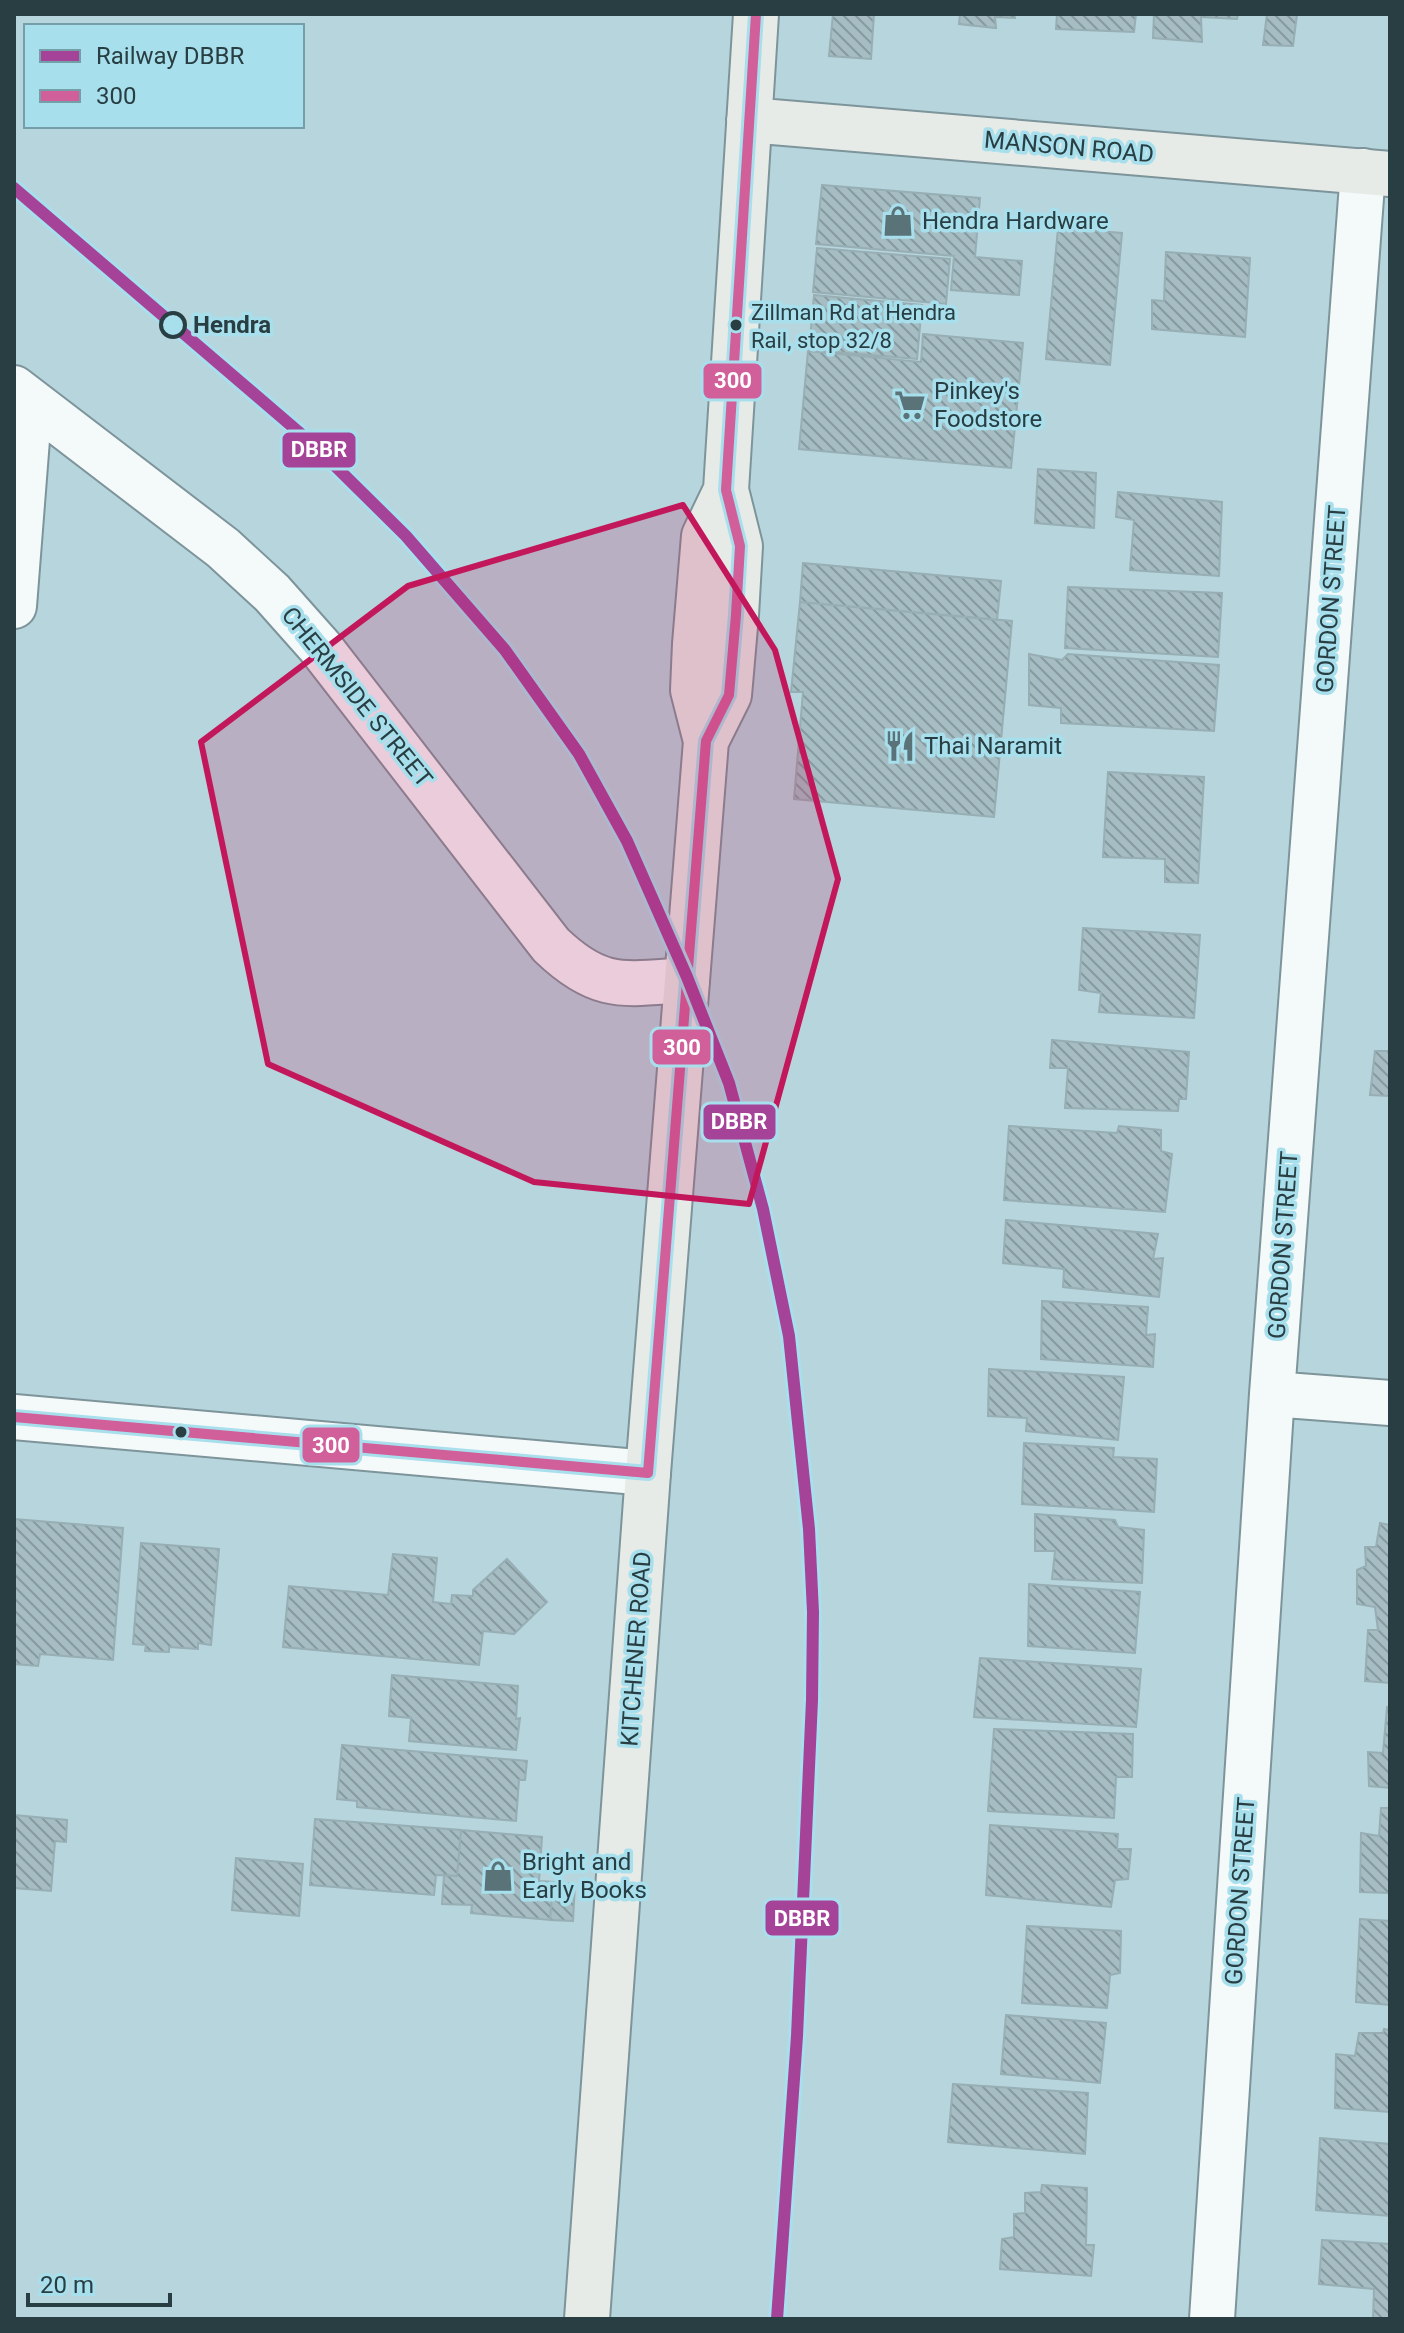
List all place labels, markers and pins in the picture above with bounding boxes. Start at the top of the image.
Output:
shop icon: Hendra Hardware [881,204,915,238]
place label: Hendra Hardware [922,207,1109,235]
place label: Zillman Rd at Hendra Rail, stop 32/8 [751,300,956,353]
place label: Hendra [193,311,271,339]
marker: Hendra [160,312,186,338]
marker: Zillman Rd at Hendra Rail, stop 32/8 [728,317,744,333]
place label: Pinkey's Foodstore [934,377,1042,433]
supermarket icon: Pinkey's Foodstore [893,388,927,422]
restaurant icon: Thai Naramit [883,729,917,763]
place label: Thai Naramit [924,732,1062,760]
unlabelled marker [173,1424,189,1440]
place label: Bright and Early Books [522,1848,647,1904]
shop icon: Bright and Early Books [481,1859,515,1893]

